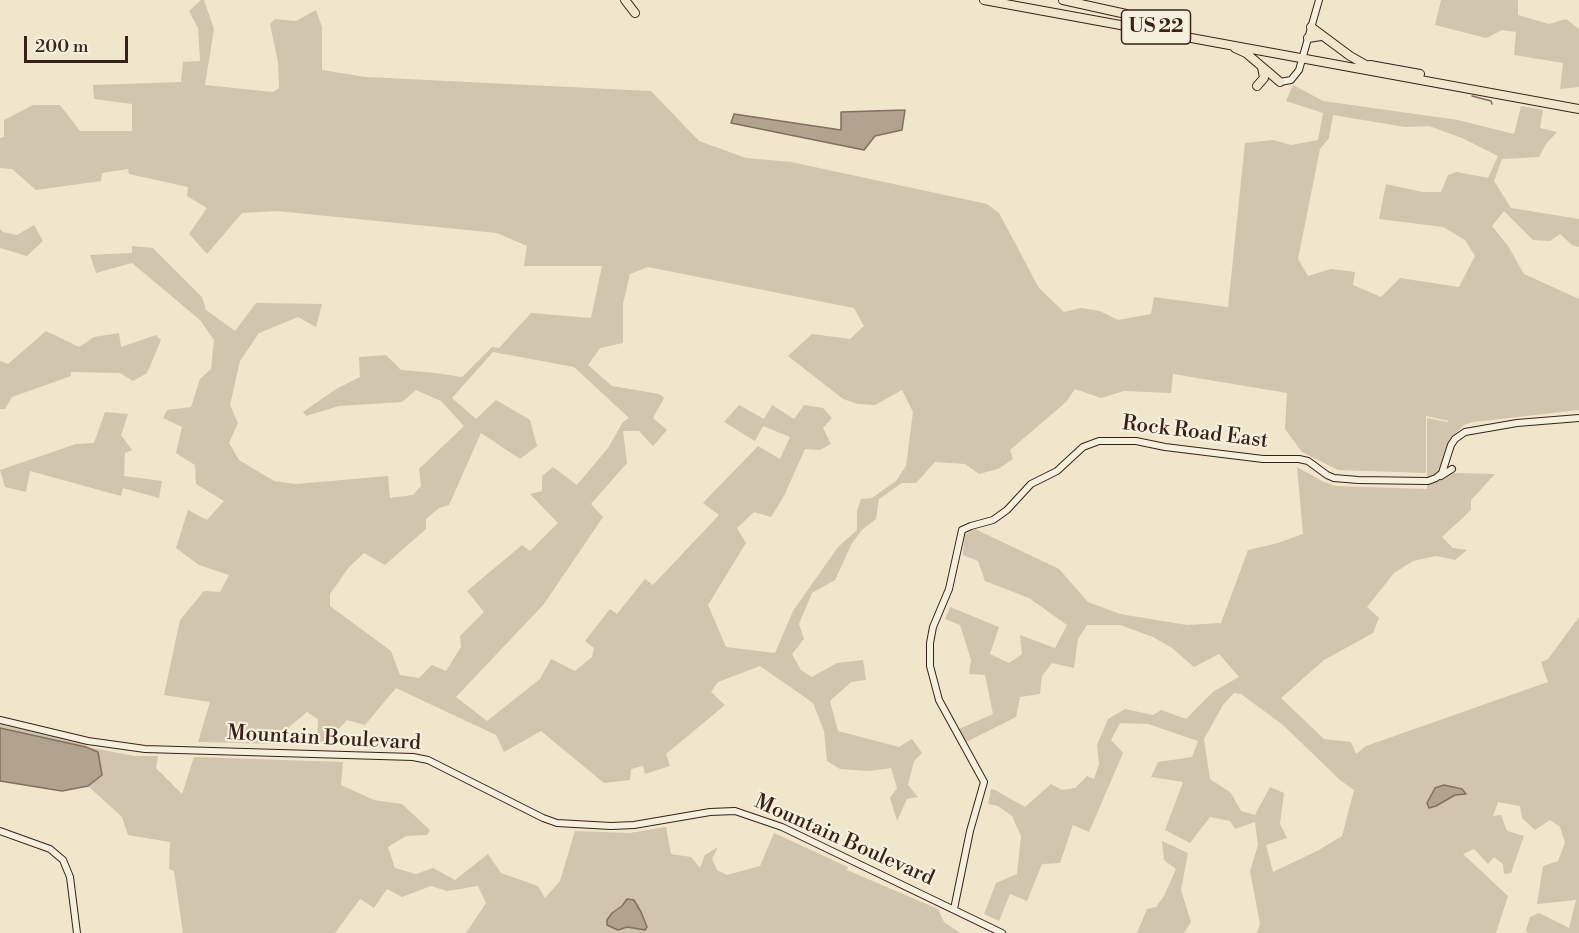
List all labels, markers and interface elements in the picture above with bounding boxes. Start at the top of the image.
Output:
road number: US 22 [1122,10,1190,44]
scale bar [27,24,130,62]
text: 200 m [35,35,89,58]
street label: Rock Road East [1121,412,1269,454]
street label: Mountain Boulevard [226,721,422,757]
street label: Mountain Boulevard [750,790,938,892]

